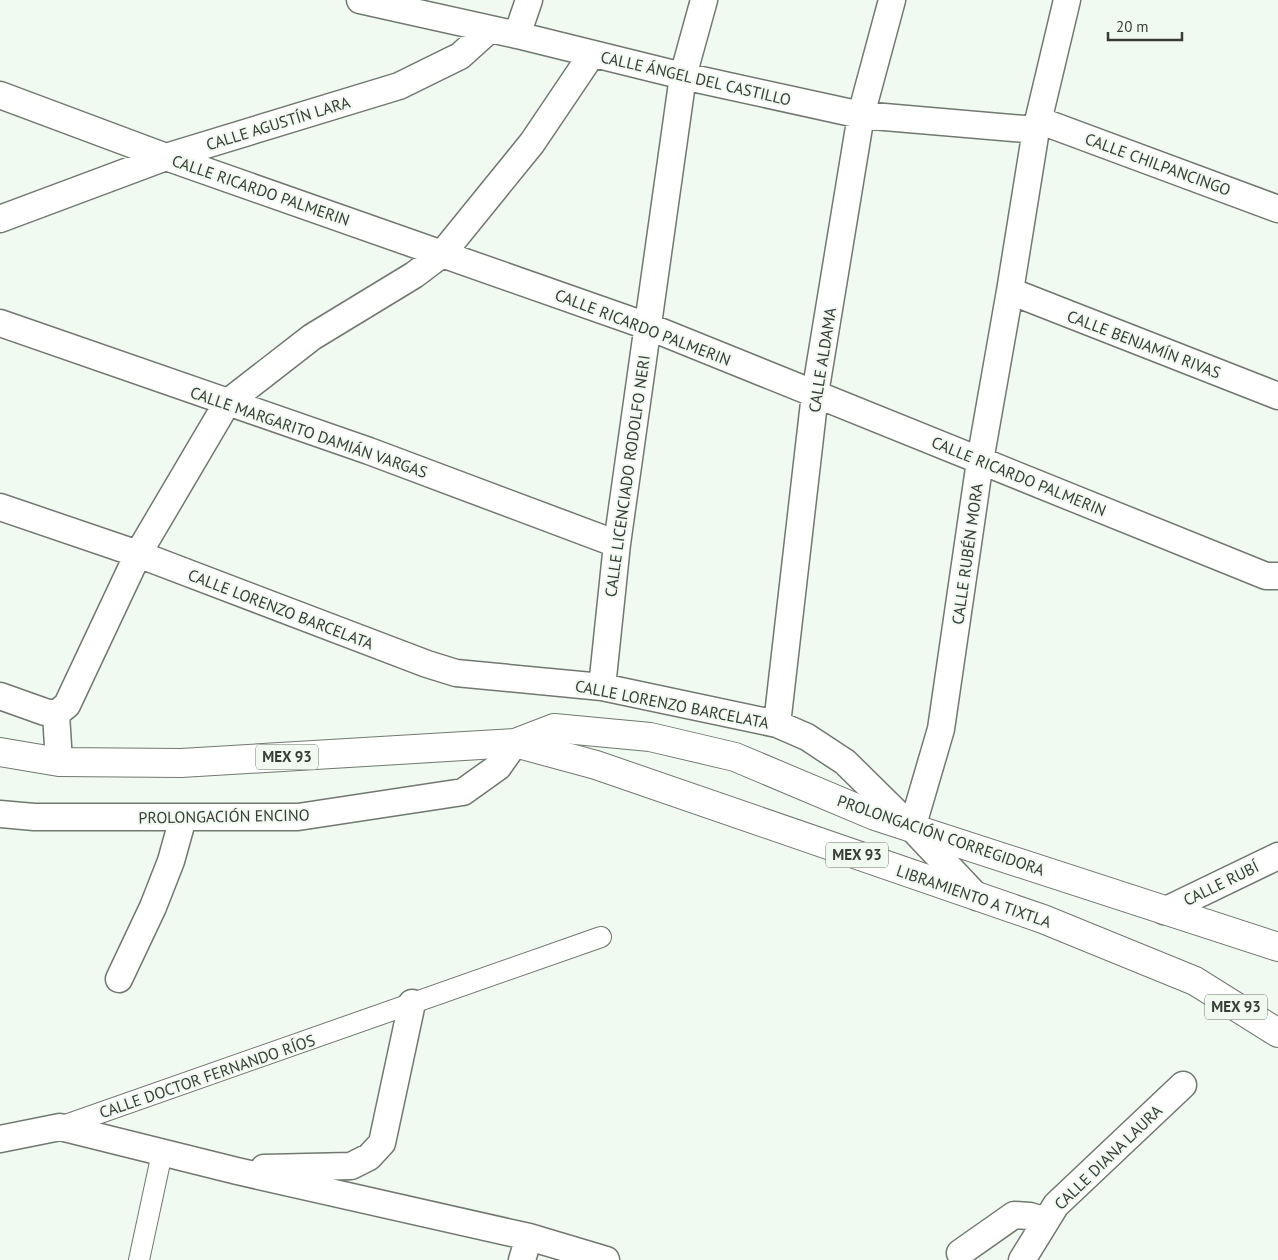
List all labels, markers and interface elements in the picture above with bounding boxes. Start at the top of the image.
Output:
scale bar [1108,10,1182,42]
text: 20 m [1116,17,1149,36]
street label: CALLE ÁNGEL DEL CASTILLO [599,46,793,110]
street label: CALLE AGUSTÍN LARA [204,91,353,154]
street label: CALLE CHILPANCINGO [1082,128,1234,200]
street label: CALLE RICARDO PALMERIN [170,150,352,230]
street label: CALLE RICARDO PALMERIN [552,284,734,370]
street label: CALLE ALDAMA [804,305,840,414]
street label: CALLE BENJAMÍN RIVAS [1064,305,1224,383]
street label: CALLE LICENCIADO RODOLFO NERI [600,354,654,598]
street label: CALLE MARGARITO DAMIÁN VARGAS [188,382,430,482]
street label: CALLE RICARDO PALMERIN [929,432,1109,520]
street label: CALLE RUBÉN MORA [947,481,987,626]
street label: CALLE LORENZO BARCELATA [185,564,377,654]
street label: CALLE LORENZO BARCELATA [573,675,771,733]
road number: MEX 93 [256,744,318,770]
street label: PROLONGACIÓN CORREGIDORA [835,790,1048,880]
street label: PROLONGACIÓN ENCINO [138,805,310,827]
road number: MEX 93 [826,842,888,868]
street label: CALLE RUBÍ [1180,856,1262,910]
street label: LIBRAMIENTO A TIXTLA [894,860,1055,932]
road number: MEX 93 [1205,994,1267,1020]
street label: CALLE DOCTOR FERNANDO RÍOS [96,1030,318,1122]
street label: CALLE DIANA LAURA [1050,1100,1167,1214]

